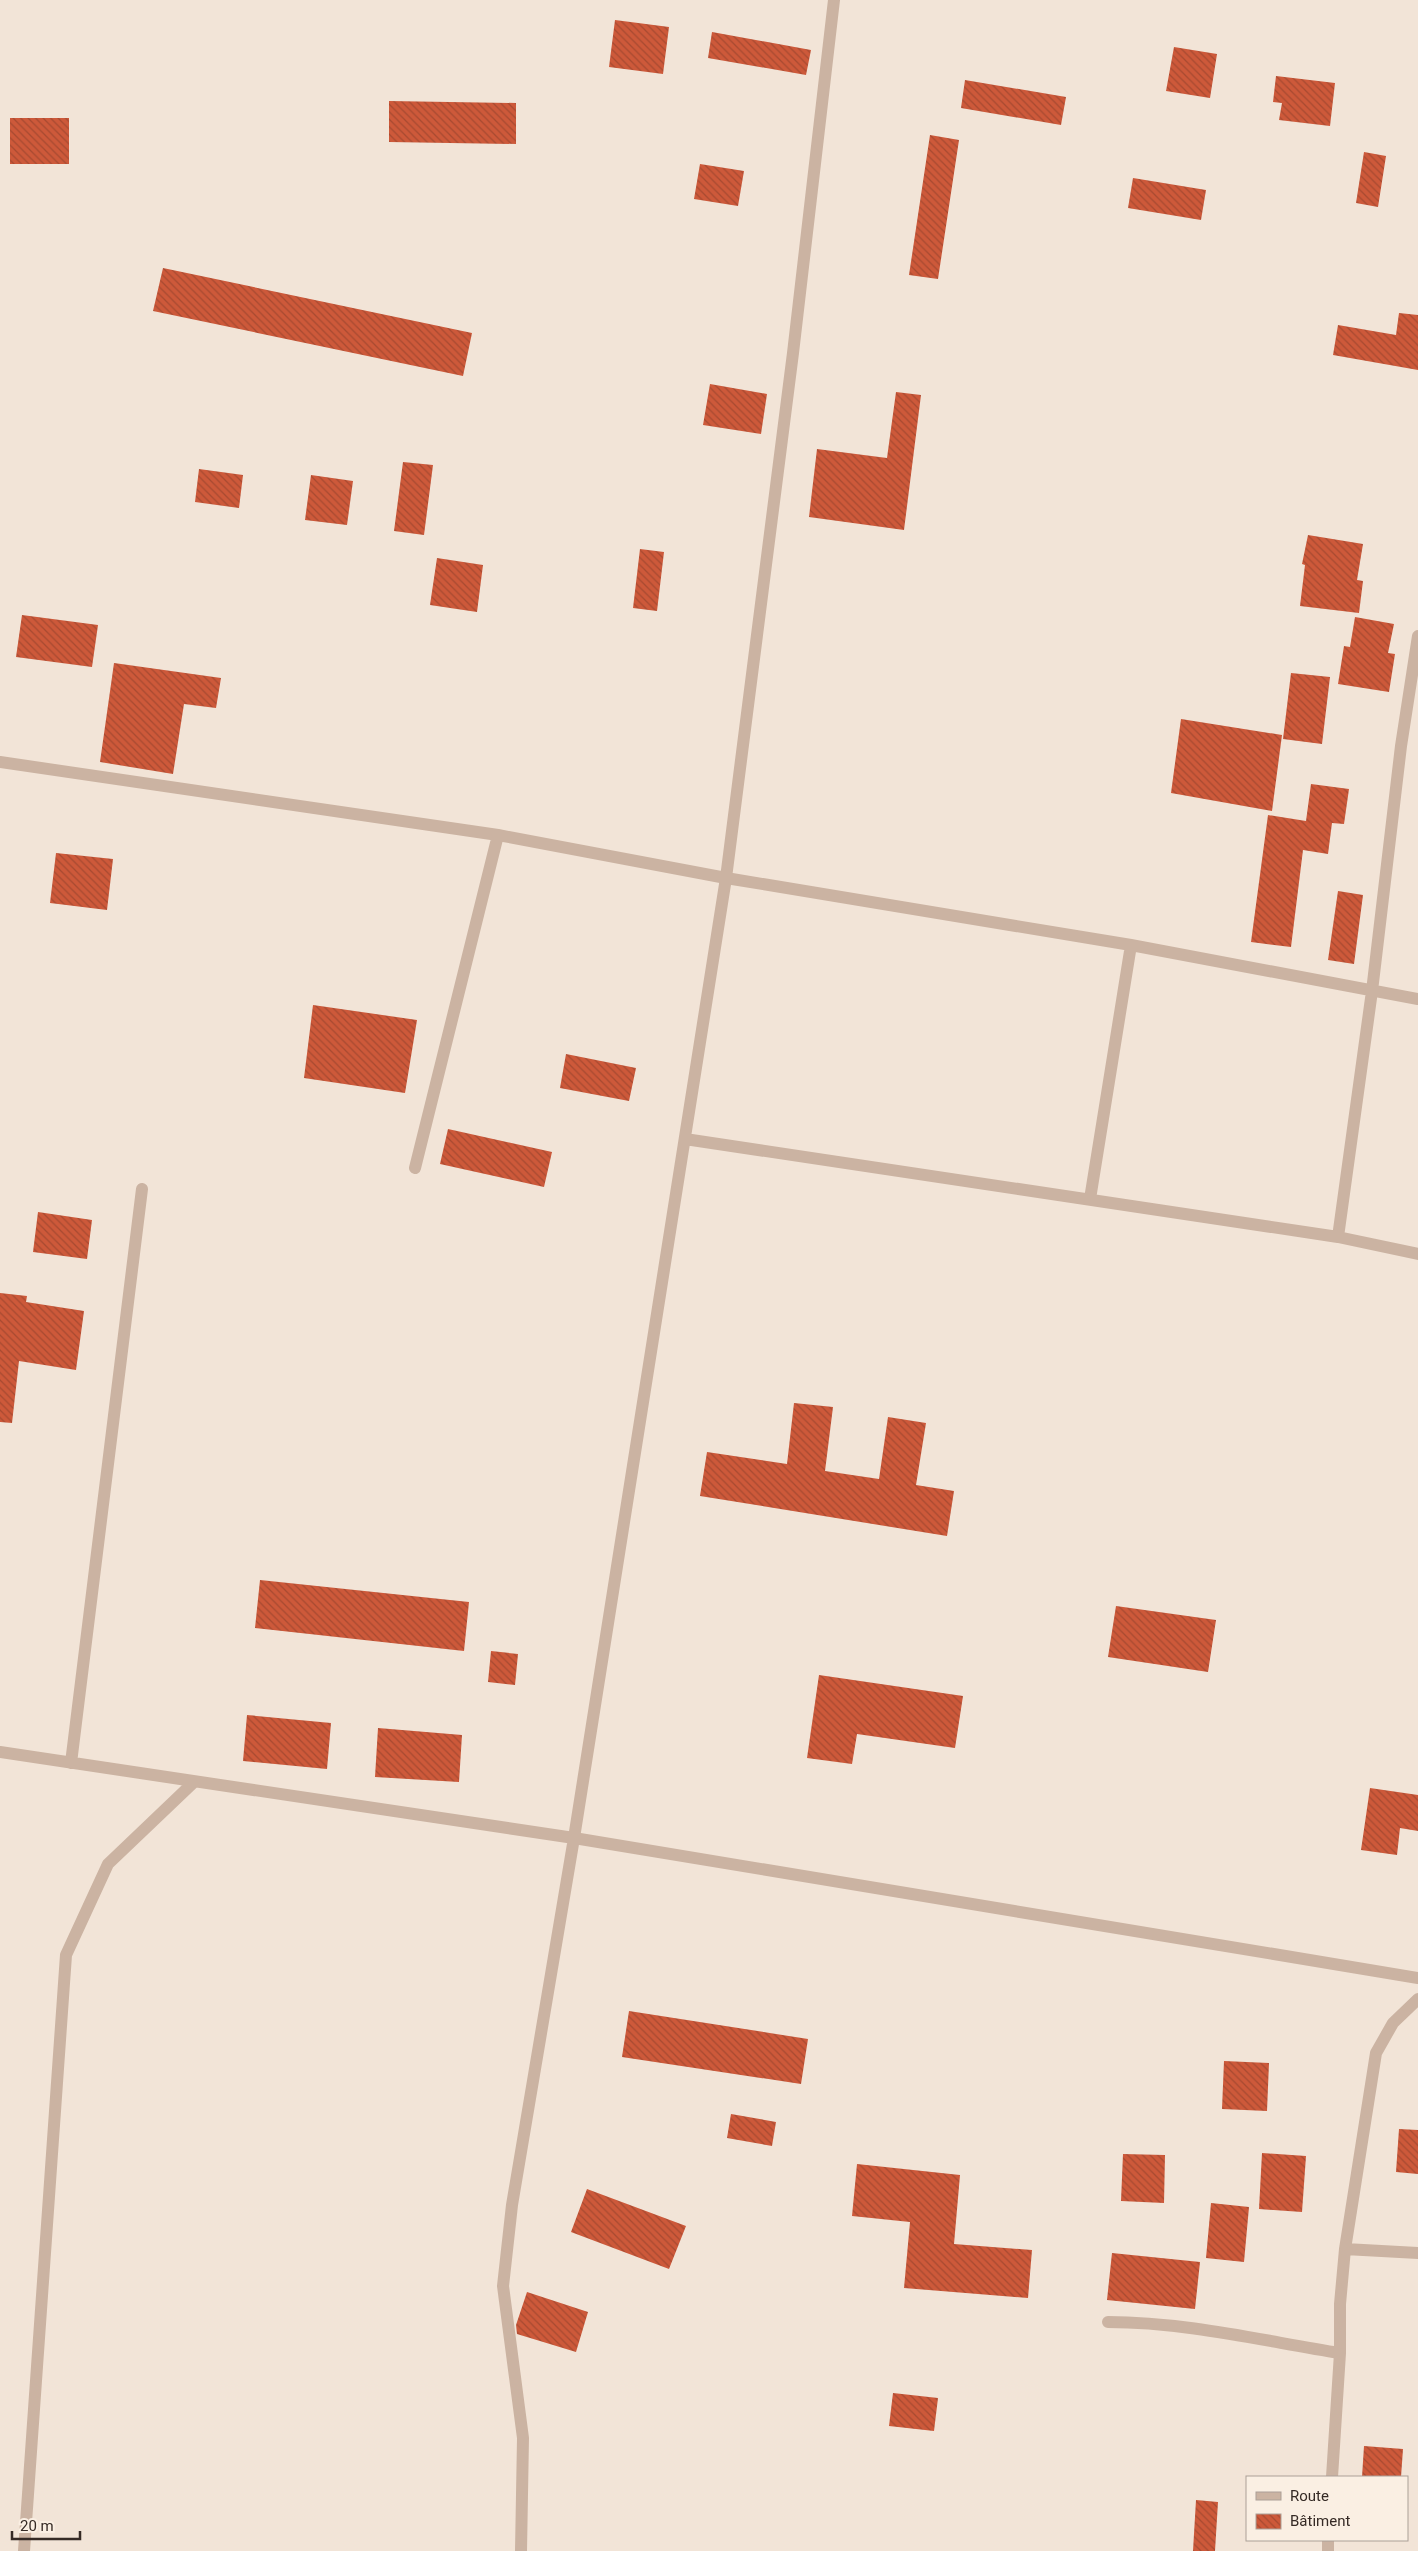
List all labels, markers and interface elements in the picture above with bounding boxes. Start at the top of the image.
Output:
legend [1246,2476,1408,2541]
text: Route [1290,2487,1329,2505]
scale bar [12,2508,80,2540]
text: Bâtiment [1290,2512,1350,2530]
text: 20 m [20,2517,54,2535]

